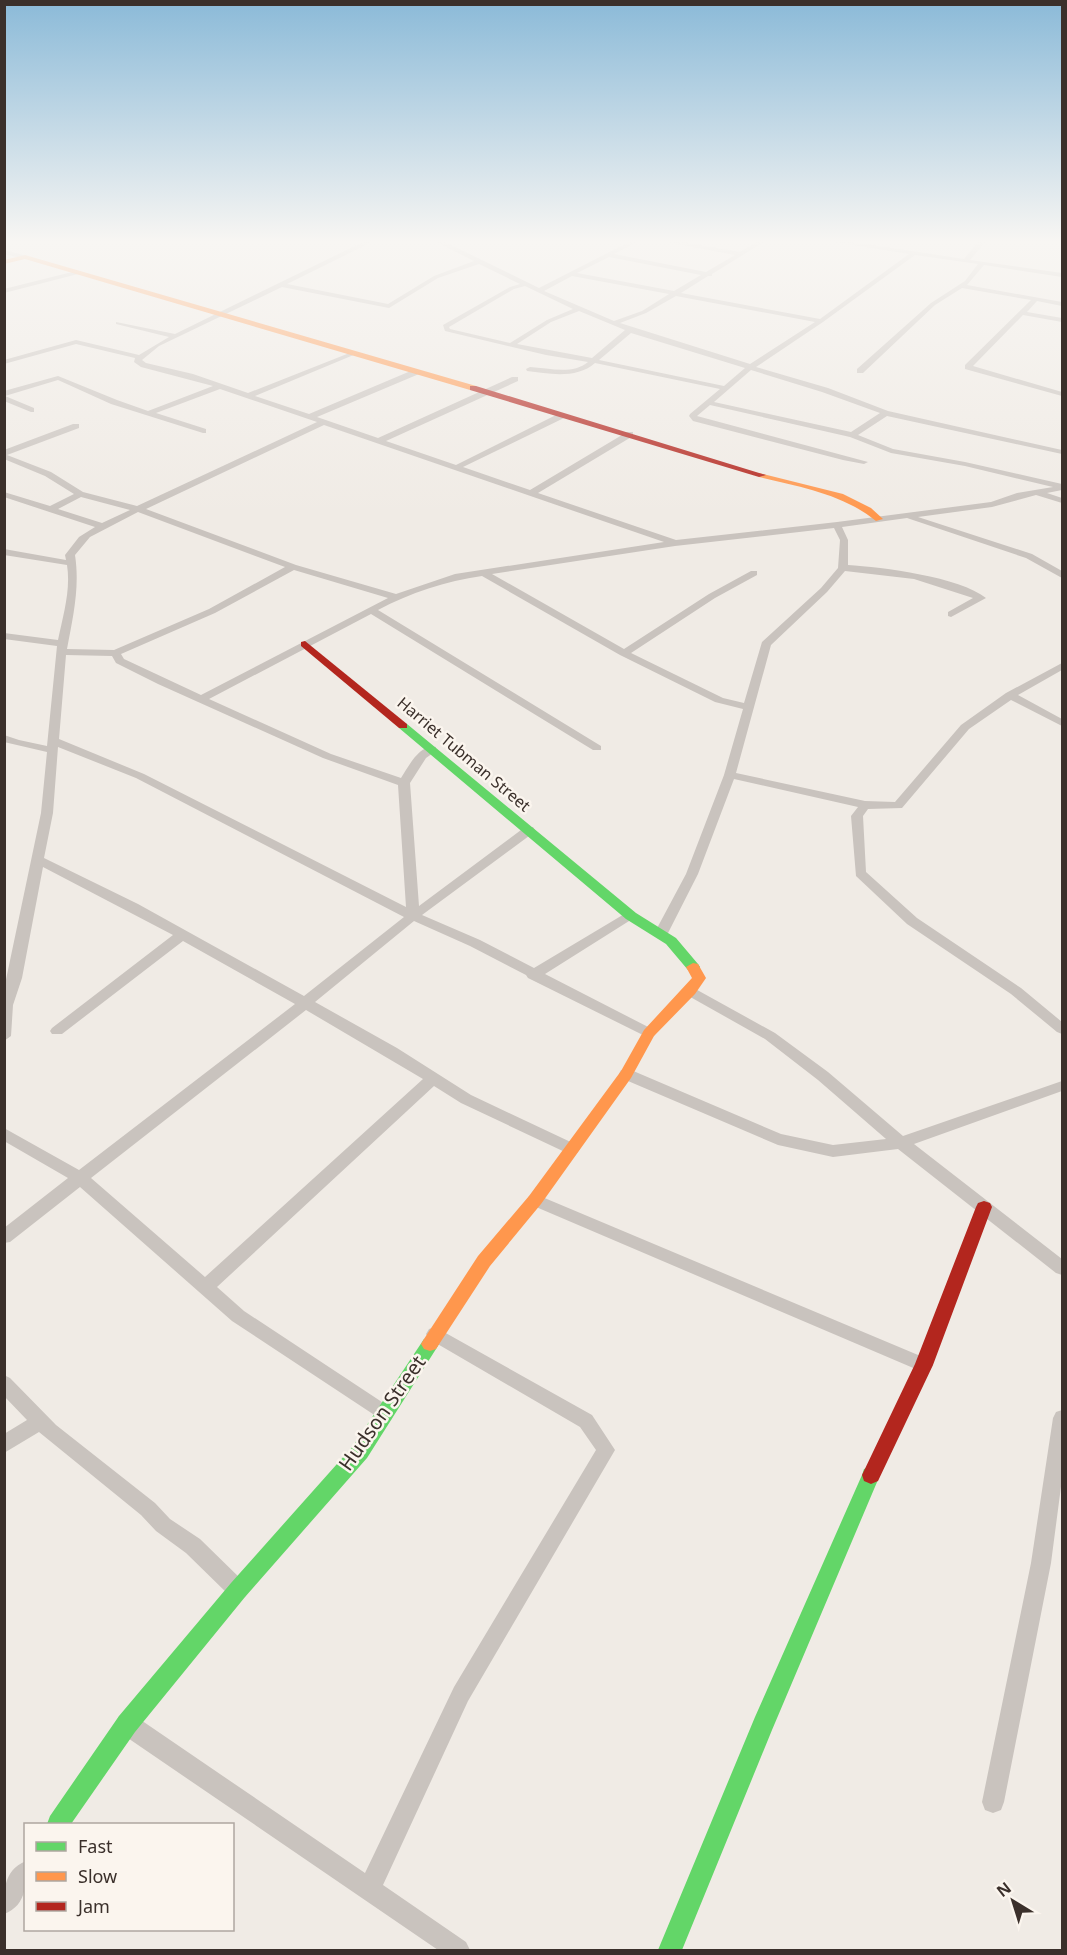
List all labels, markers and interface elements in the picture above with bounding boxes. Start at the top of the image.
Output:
street label: Harriet Tubman Street [393,692,535,816]
street label: Hudson Street [332,1350,431,1476]
legend [24,1823,234,1931]
text: Fast [78,1834,113,1858]
text: Slow [78,1864,117,1888]
north arrow [983,1871,1043,1931]
text: N [992,1877,1016,1902]
text: Jam [76,1894,110,1918]

